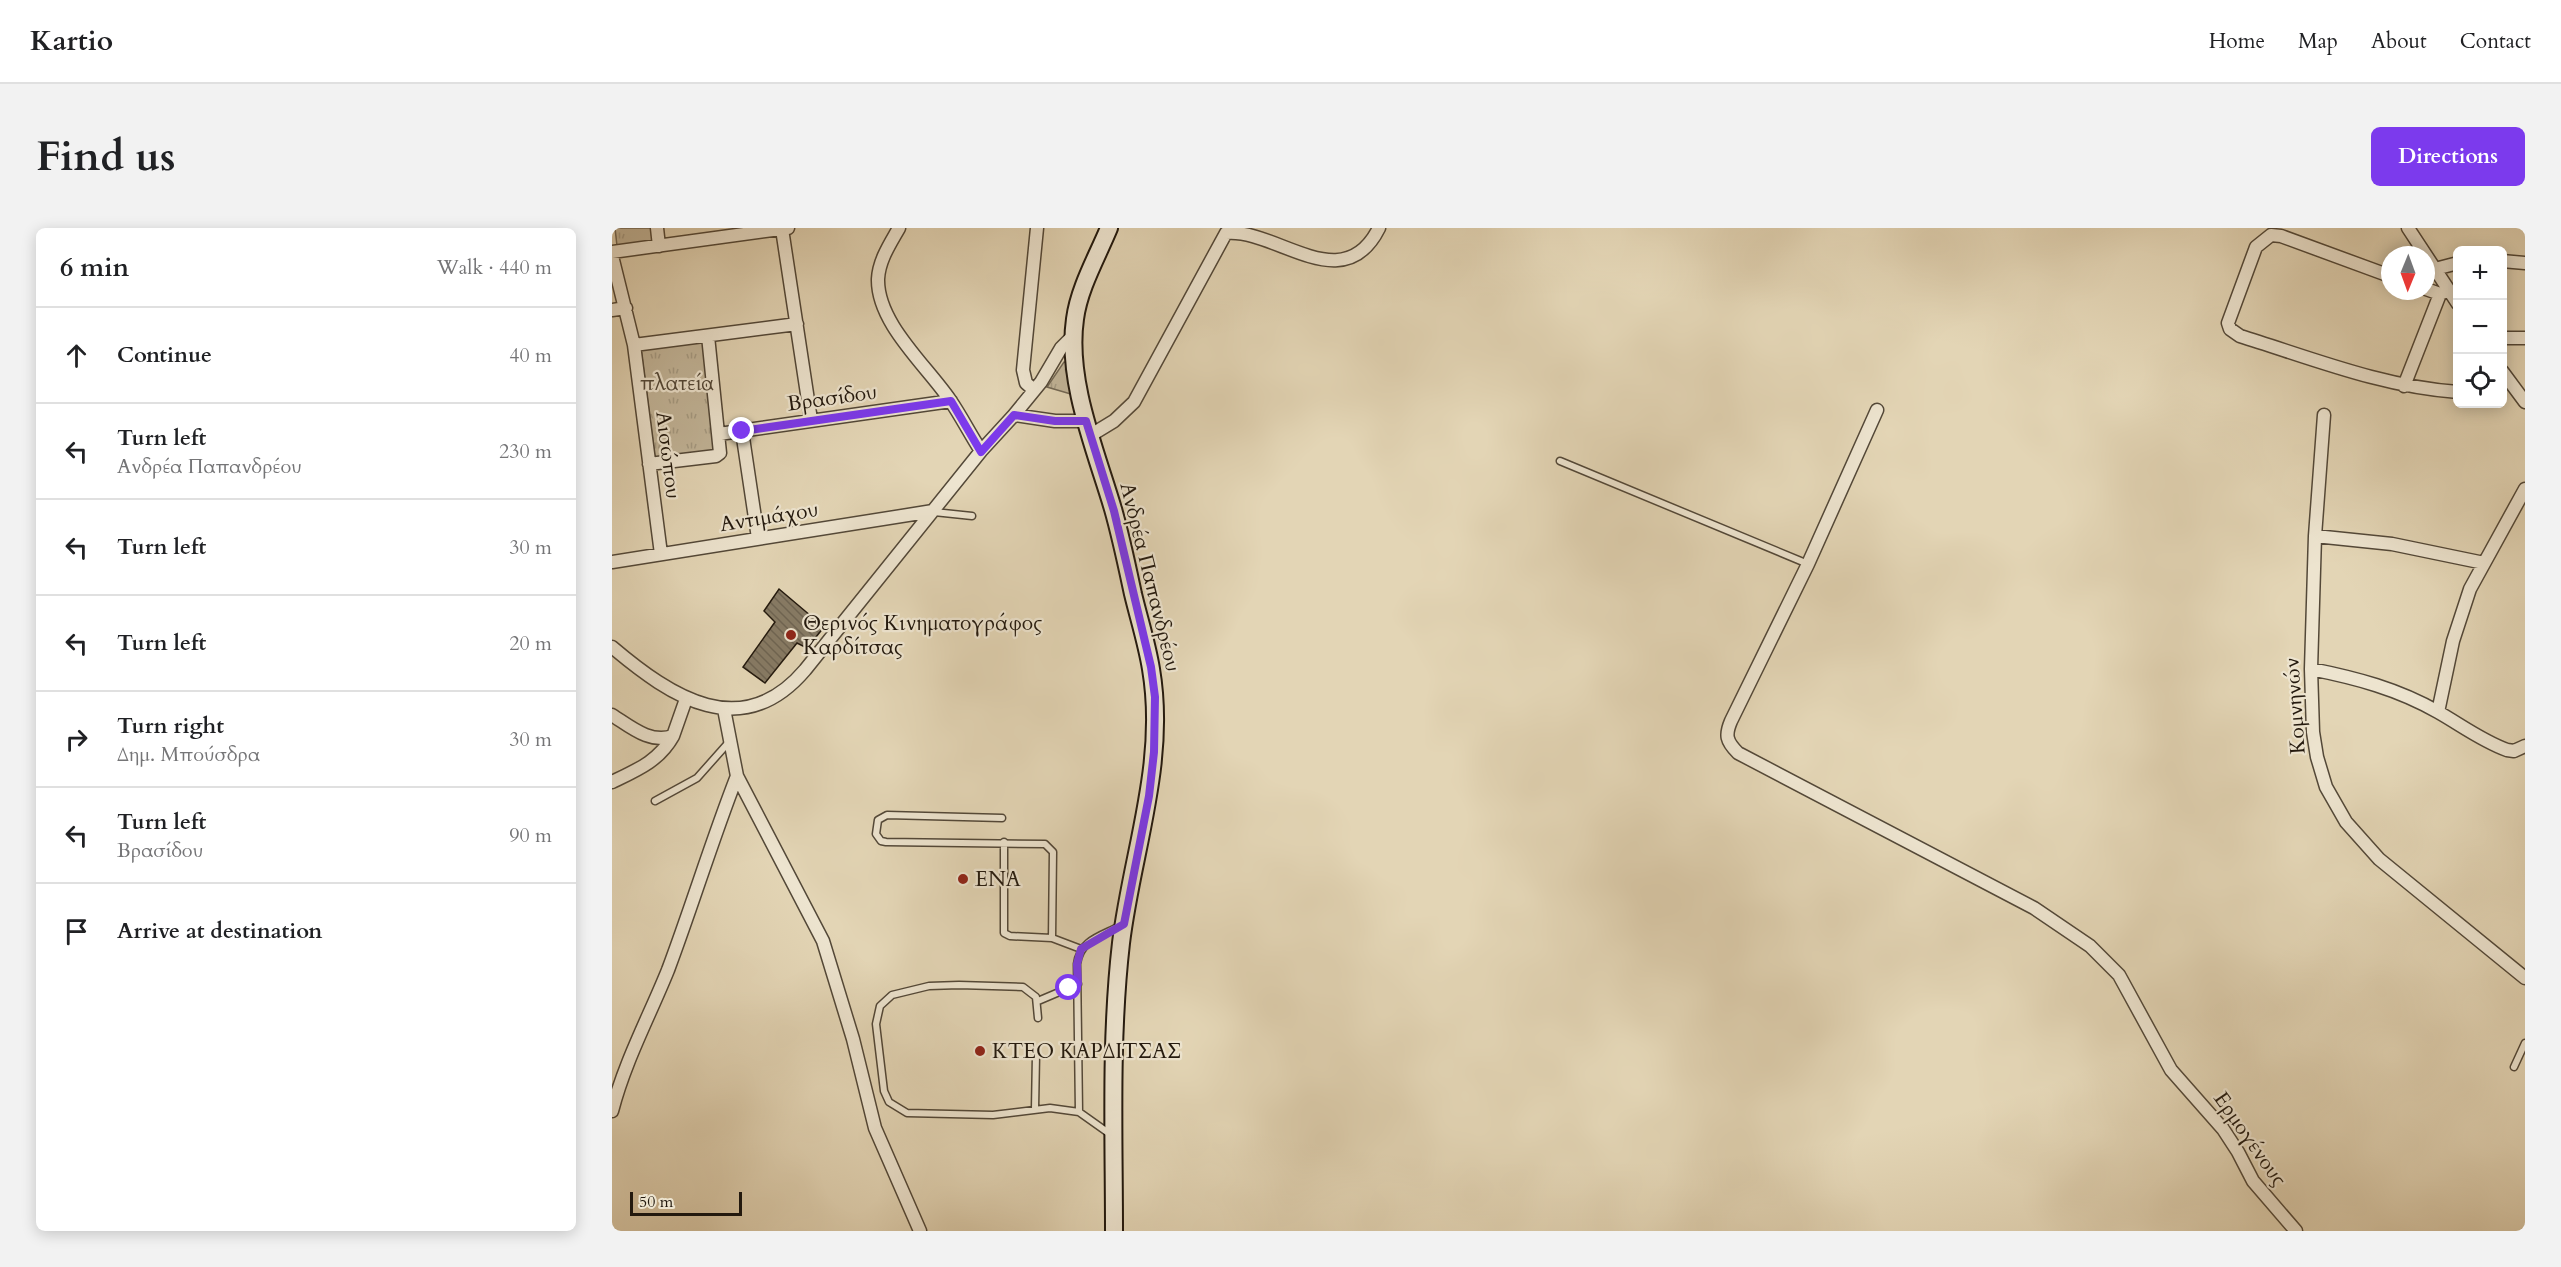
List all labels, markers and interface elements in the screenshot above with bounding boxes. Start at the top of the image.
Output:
text: Kartio [30,22,113,60]
text: Home [2209,27,2265,56]
text: Map [2298,27,2338,56]
text: About [2371,27,2427,56]
text: Contact [2460,27,2531,56]
button: Directions [2371,127,2525,186]
text: Find us [36,128,176,185]
north arrow [2381,246,2435,300]
map controls [2453,246,2507,408]
button: + [2453,246,2507,300]
text: 6 min [60,250,129,285]
text: Walk · 440 m [437,254,552,281]
button: − [2453,300,2507,354]
icon: ahead [60,339,93,372]
text: Continue [117,340,212,370]
text: 40 m [509,342,552,369]
button: locate [2453,354,2507,408]
park label: πλατεία [640,369,714,398]
street label: Βρασίδου [785,377,879,419]
street label: Αισώπου [648,410,688,500]
route end [728,417,754,443]
text: Turn left [117,423,206,453]
icon: left [60,435,93,468]
text: 230 m [499,438,552,465]
text: Ανδρέα Παπανδρέου [117,453,302,480]
street label: Ανδρέα Παπανδρέου [1112,479,1188,675]
street label: Αντιμάχου [718,495,820,539]
icon: left [60,531,93,564]
text: Turn left [117,532,206,562]
text: 30 m [509,534,552,561]
place label: Θερινός Κινηματογράφος Καρδίτσας [803,609,1042,662]
icon: left [60,627,93,660]
text: Turn left [117,628,206,658]
marker: Θερινός Κινηματογράφος Καρδίτσας [784,628,798,642]
text: 20 m [509,630,552,657]
street label: Κομνηνών [2277,657,2313,755]
text: Turn right [117,711,224,741]
icon: right [60,723,93,756]
text: 30 m [509,726,552,753]
text: Δημ. Μπούσδρα [117,741,260,768]
text: Turn left [117,807,206,837]
icon: left [60,819,93,852]
text: 90 m [509,822,552,849]
text: Βρασίδου [117,837,203,864]
place label: ΕΝΑ [975,865,1021,894]
marker: ΕΝΑ [956,872,970,886]
icon: arrive [60,915,93,948]
text: Arrive at destination [117,916,322,946]
route start [1055,974,1081,1000]
place label: ΚΤΕΟ ΚΑΡΔΙΤΣΑΣ [992,1037,1181,1066]
marker: ΚΤΕΟ ΚΑΡΔΙΤΣΑΣ [973,1044,987,1058]
street label: Ερμογένους [2207,1086,2293,1192]
scale bar [630,1189,742,1216]
text: 50 m [639,1191,673,1213]

